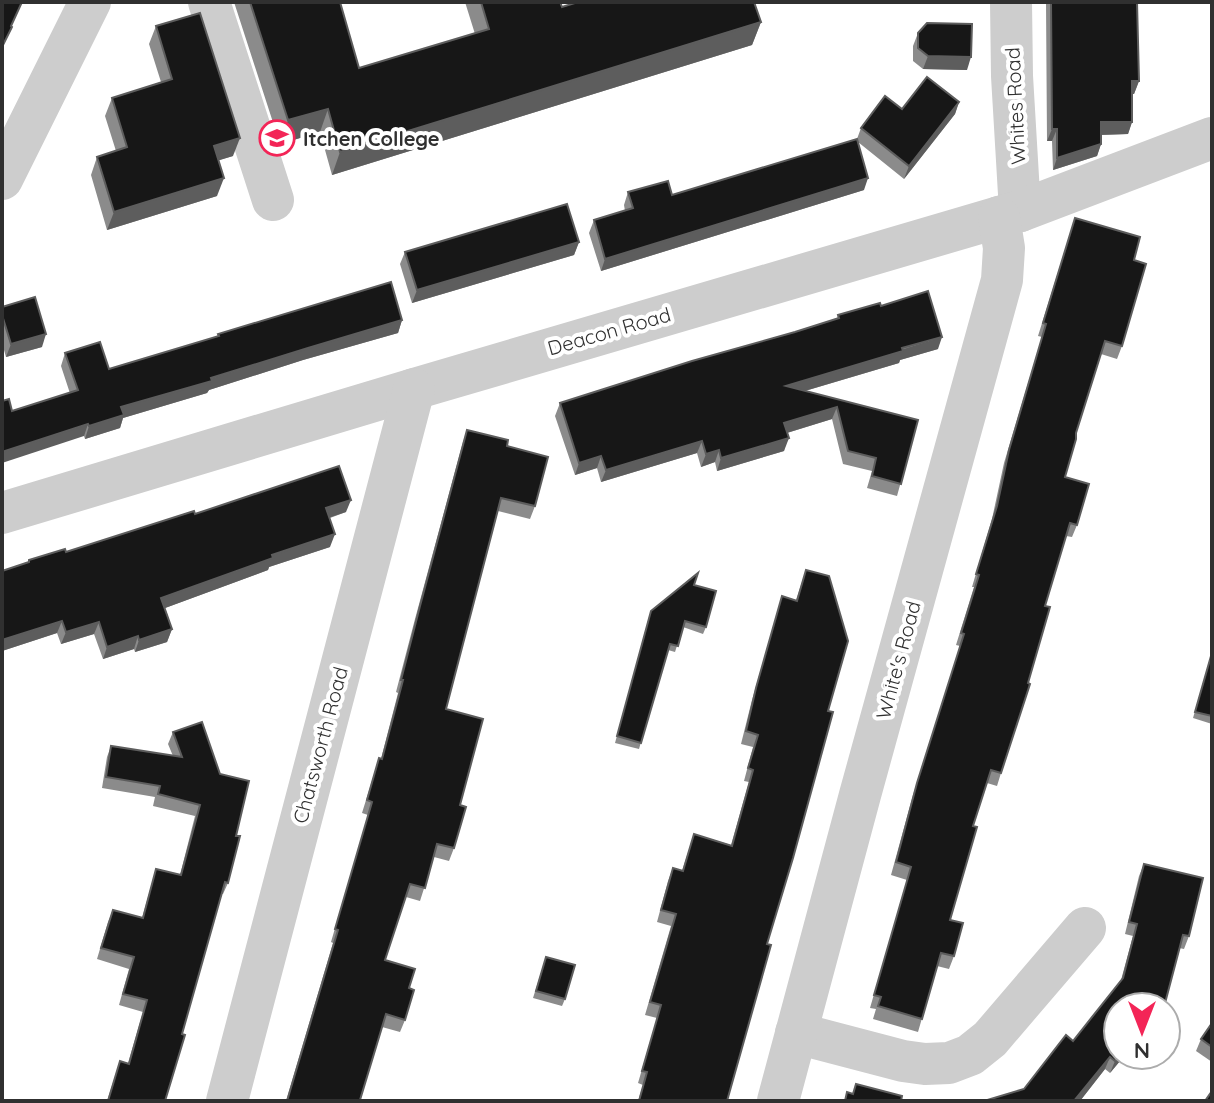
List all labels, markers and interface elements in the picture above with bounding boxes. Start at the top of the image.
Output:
street label: Whites Road [999,47,1031,165]
school or university icon: Itchen College [258,119,296,157]
place label: Itchen College [303,126,440,151]
street label: Deacon Road [544,301,674,361]
street label: White's Road [870,598,926,722]
street label: Chatsworth Road [287,664,353,826]
north arrow [1102,991,1182,1071]
text: N [1134,1037,1150,1065]

